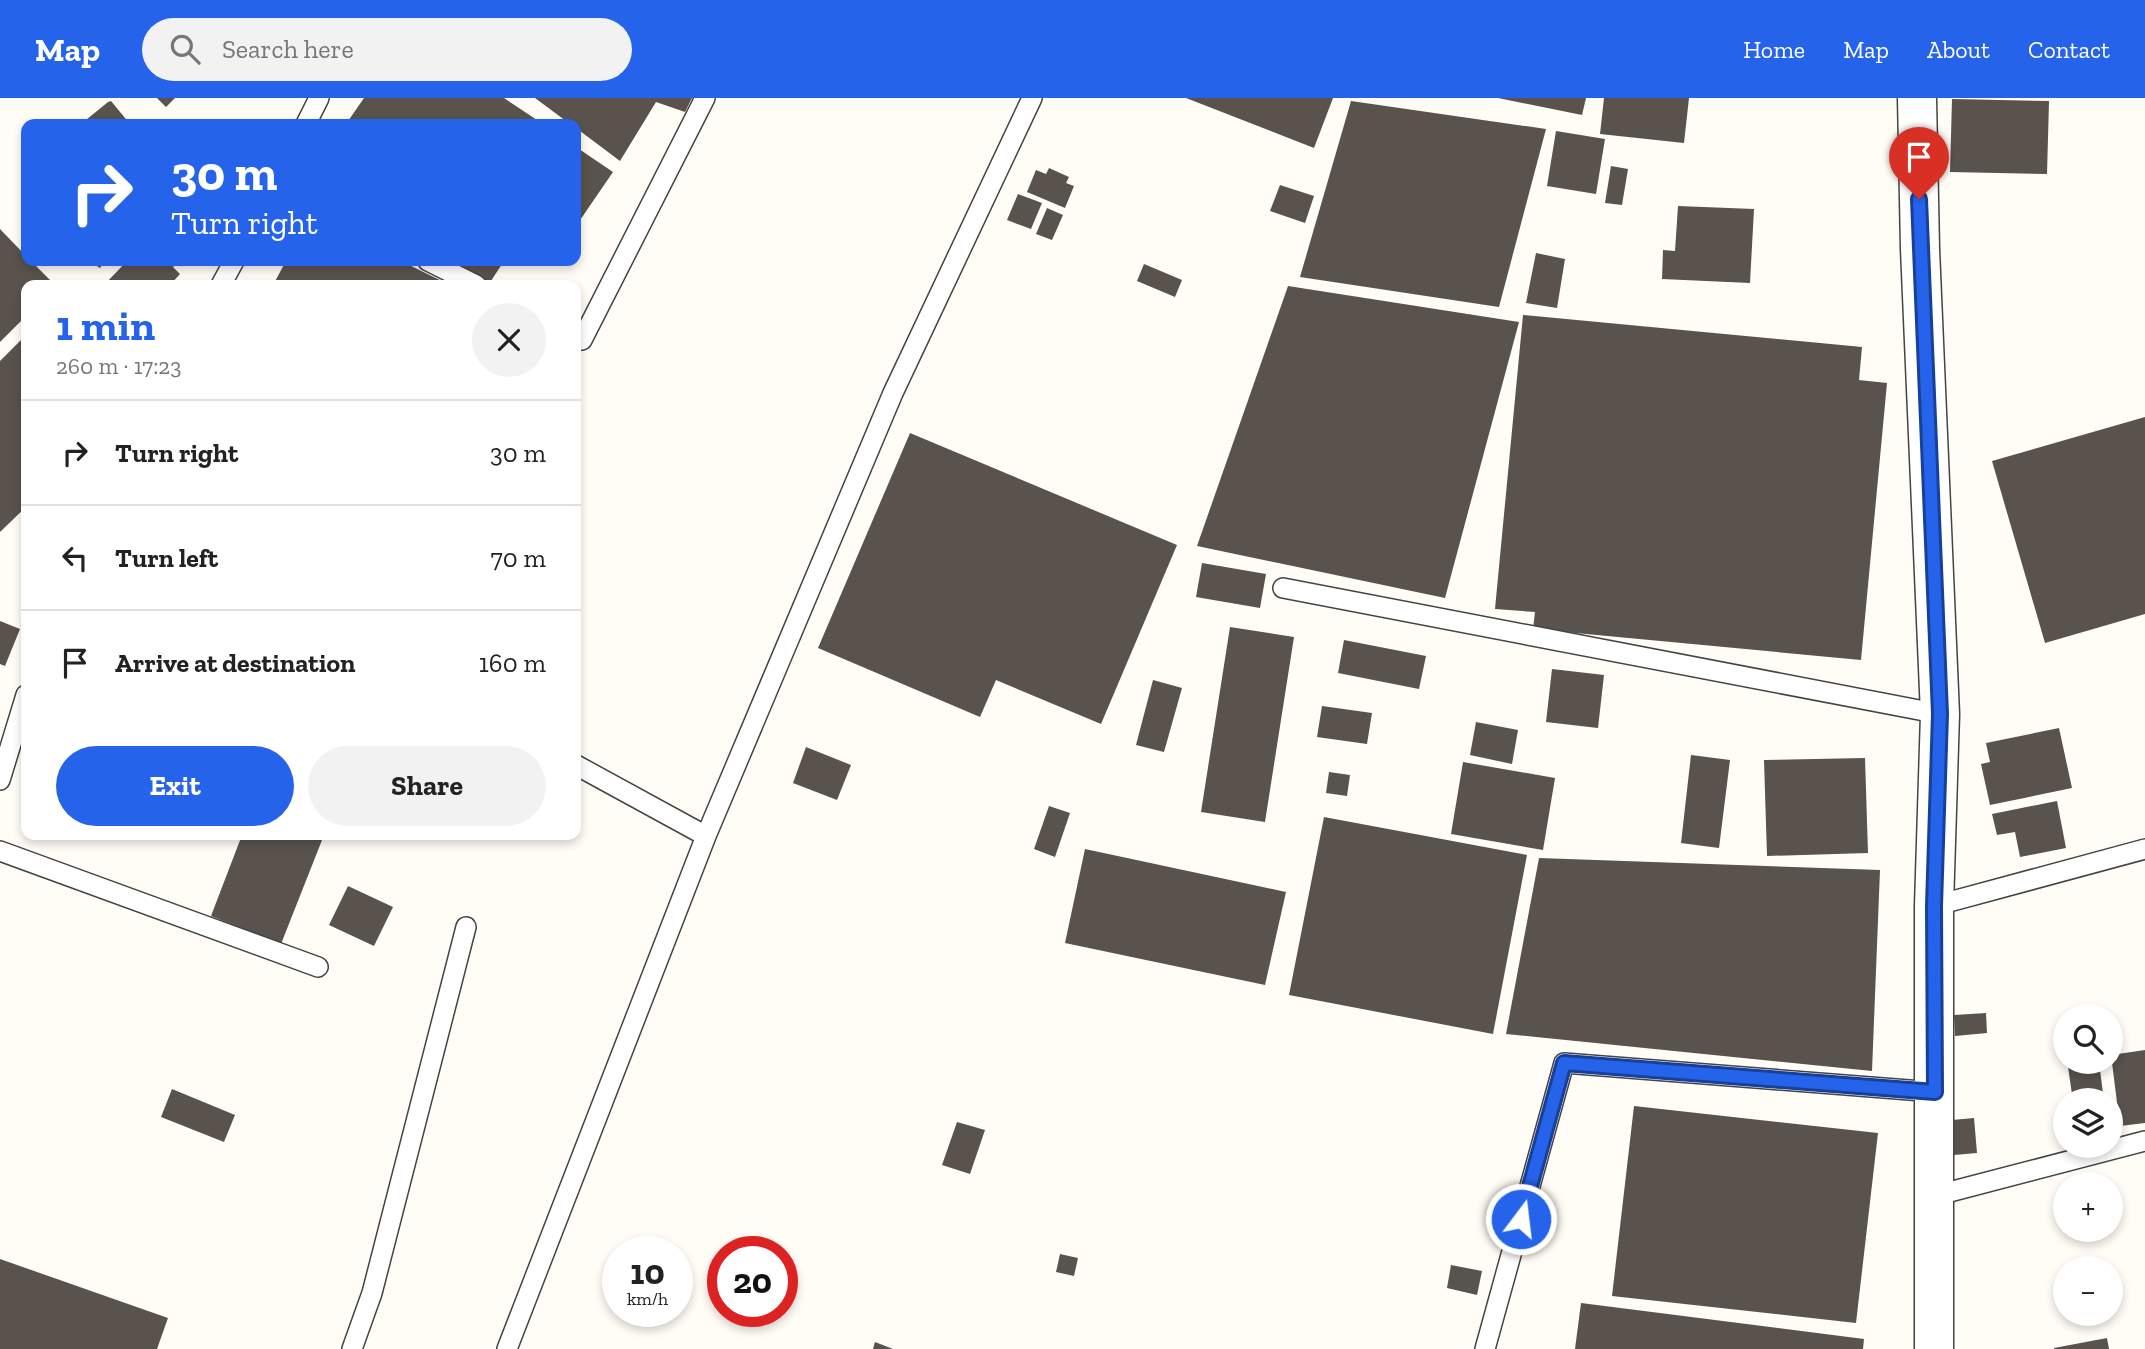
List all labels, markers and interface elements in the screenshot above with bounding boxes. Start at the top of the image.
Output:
search box [142,18,632,81]
text: Map [35,30,100,69]
icon: search [166,30,204,68]
text: Search here [222,33,354,65]
text: Home [1743,35,1805,64]
text: Map [1843,35,1889,64]
text: About [1927,35,1990,64]
text: Contact [2028,35,2110,64]
pin [1889,127,1949,199]
icon: arrive [1900,138,1938,176]
text: 30 m [171,144,277,203]
icon: right [56,147,147,238]
text: Turn right [171,204,318,242]
text: 1 min [56,300,155,351]
button: close [472,303,546,377]
text: 260 m · 17:23 [56,352,181,380]
icon: right [56,434,94,472]
text: Turn right [115,437,238,469]
text: 30 m [490,437,546,469]
icon: left [56,539,94,577]
text: Turn left [115,542,218,574]
text: 70 m [490,542,546,574]
icon: arrive [56,644,94,682]
text: Arrive at destination [115,647,355,679]
text: 160 m [479,647,546,679]
button: Exit [56,746,294,826]
button: Share [308,746,546,826]
map controls [2053,1004,2123,1326]
button: search [2053,1004,2123,1074]
button: layers [2053,1088,2123,1158]
button: + [2053,1172,2123,1242]
position arrow [1484,1182,1558,1256]
speed limit sign: 20 [707,1236,798,1327]
text: 10 [630,1251,665,1293]
button: − [2053,1256,2123,1326]
text: km/h [627,1288,668,1310]

